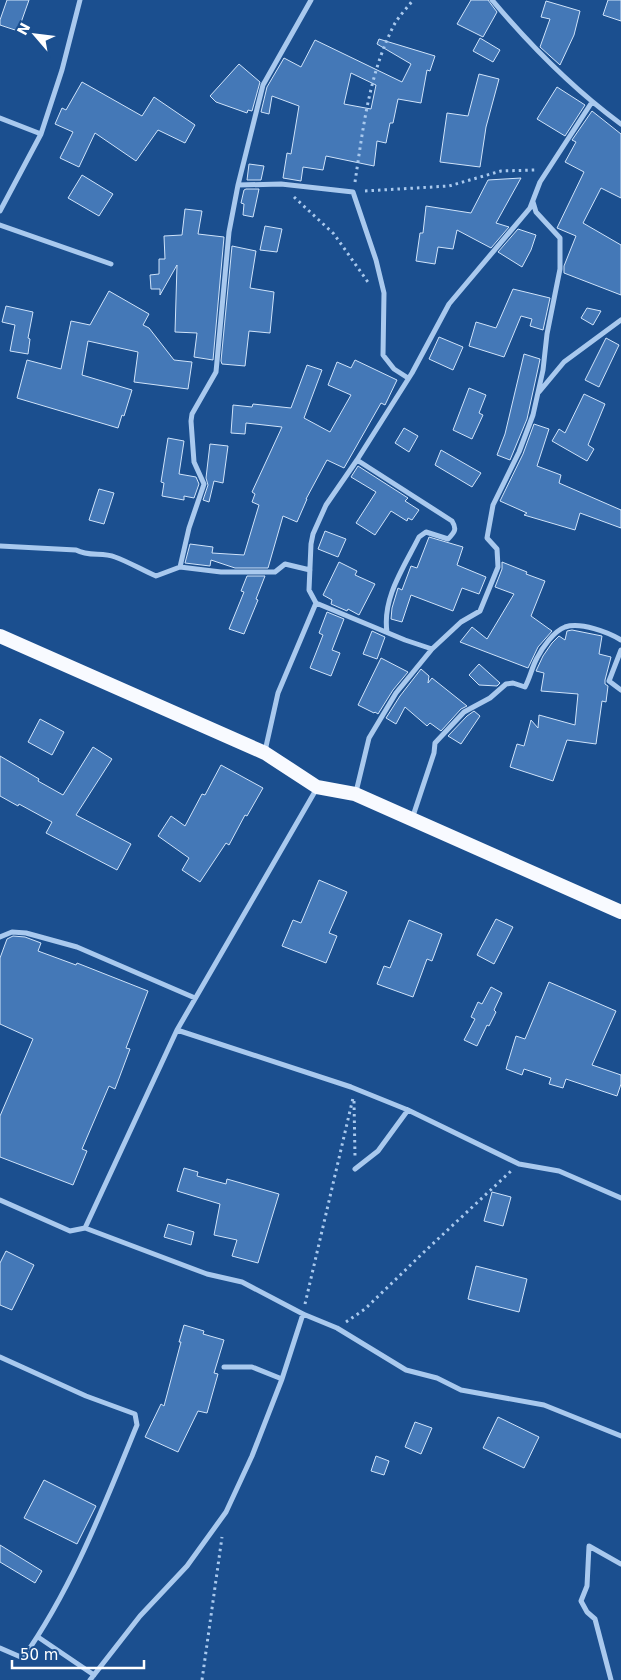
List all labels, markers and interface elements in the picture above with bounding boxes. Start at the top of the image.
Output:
north arrow [10,10,60,60]
text: N [14,20,33,38]
scale bar [12,1638,145,1670]
text: 50 m [20,1646,58,1664]

